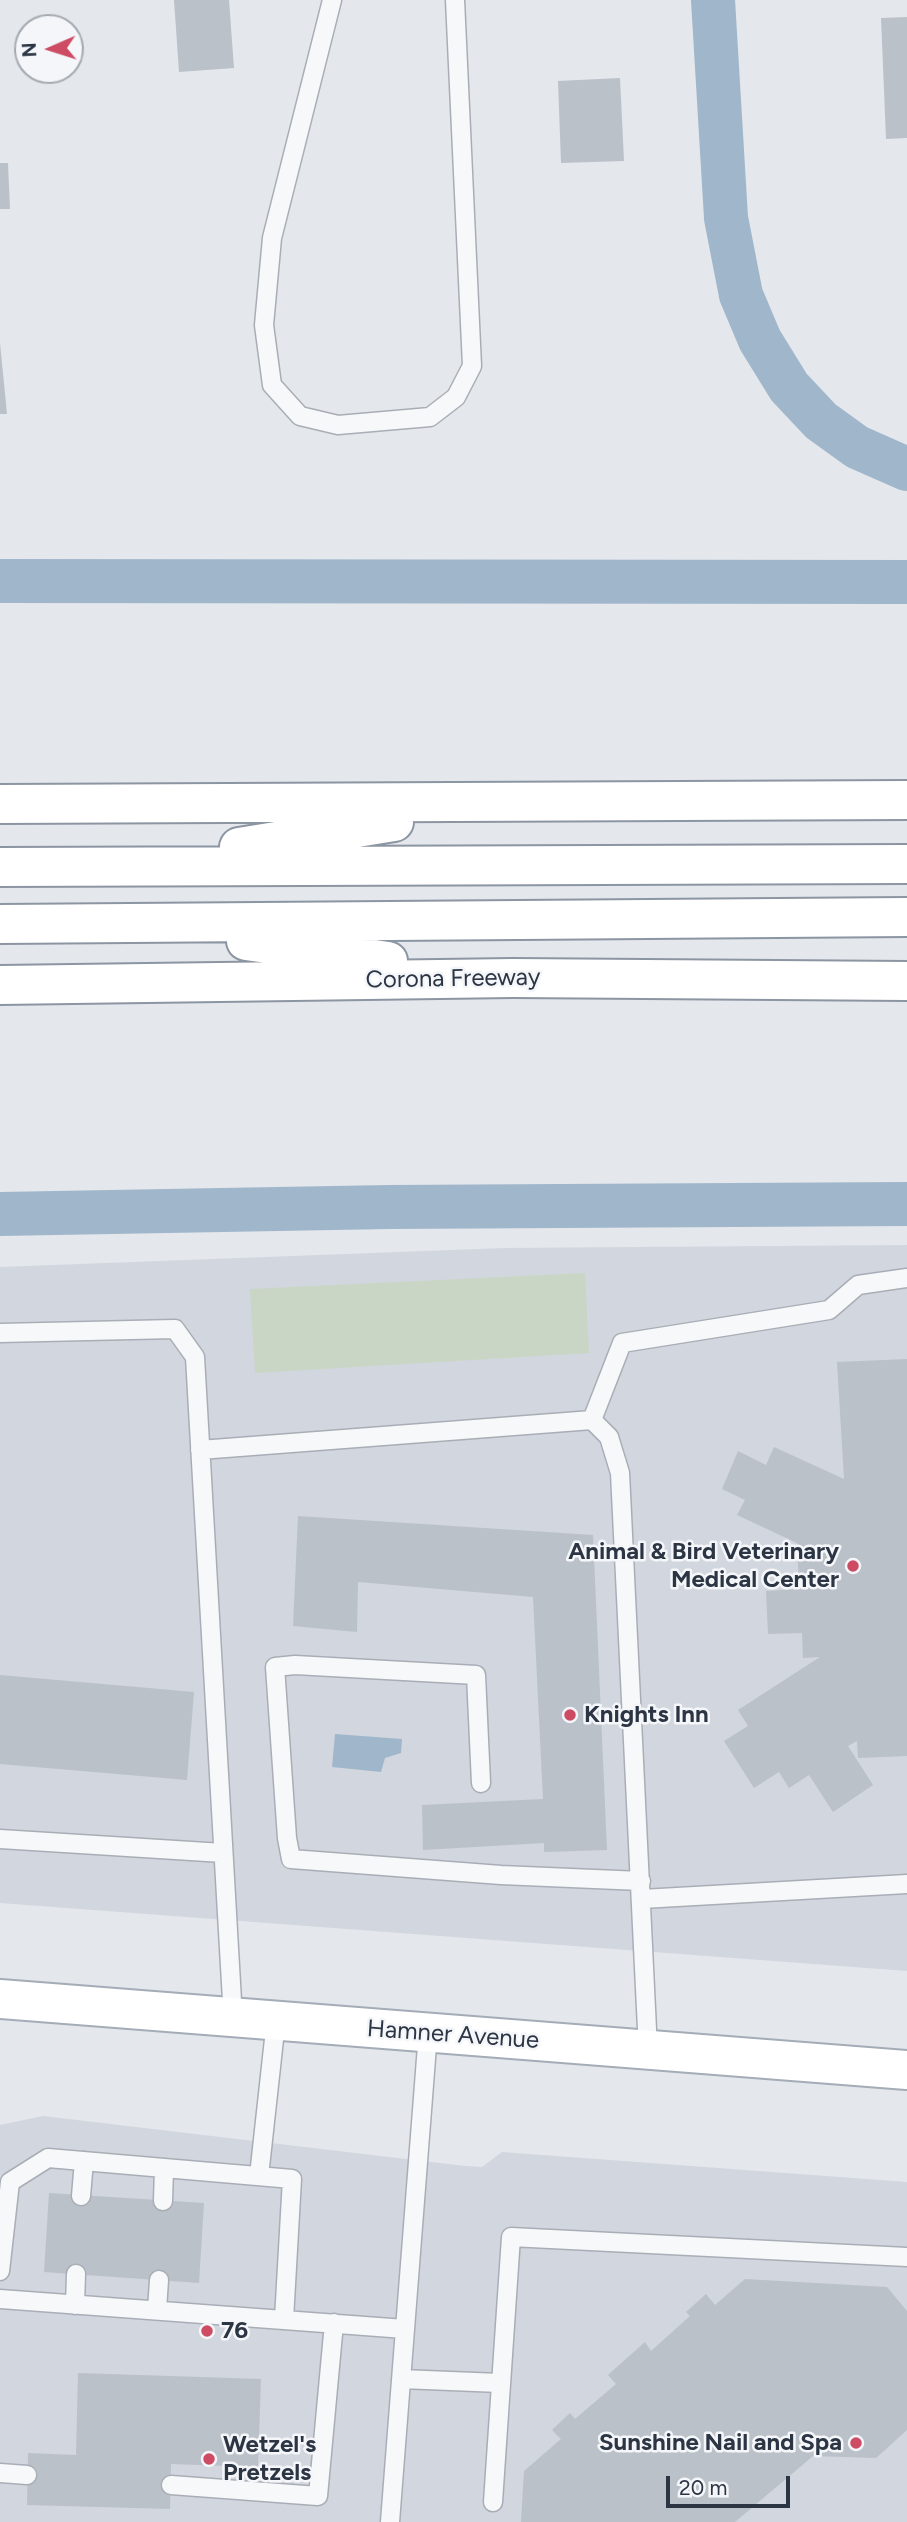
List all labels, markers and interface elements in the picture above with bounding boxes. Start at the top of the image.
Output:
north arrow [14,14,84,84]
text: N [18,42,41,58]
street label: Corona Freeway [365,963,541,995]
place label: Animal & Bird Veterinary Medical Center [568,1538,839,1594]
marker: Animal & Bird Veterinary Medical Center [845,1558,861,1574]
place label: Knights Inn [584,1701,709,1729]
marker: Knights Inn [562,1707,578,1723]
street label: Hamner Avenue [366,2015,540,2055]
place label: 76 [221,2317,248,2345]
marker: 76 [199,2323,215,2339]
place label: Sunshine Nail and Spa [599,2429,842,2457]
place label: Wetzel's Pretzels [223,2431,316,2487]
marker: Sunshine Nail and Spa [848,2435,864,2451]
marker: Wetzel's Pretzels [201,2451,217,2467]
scale bar [669,2462,793,2506]
text: 20 m [679,2475,727,2500]

